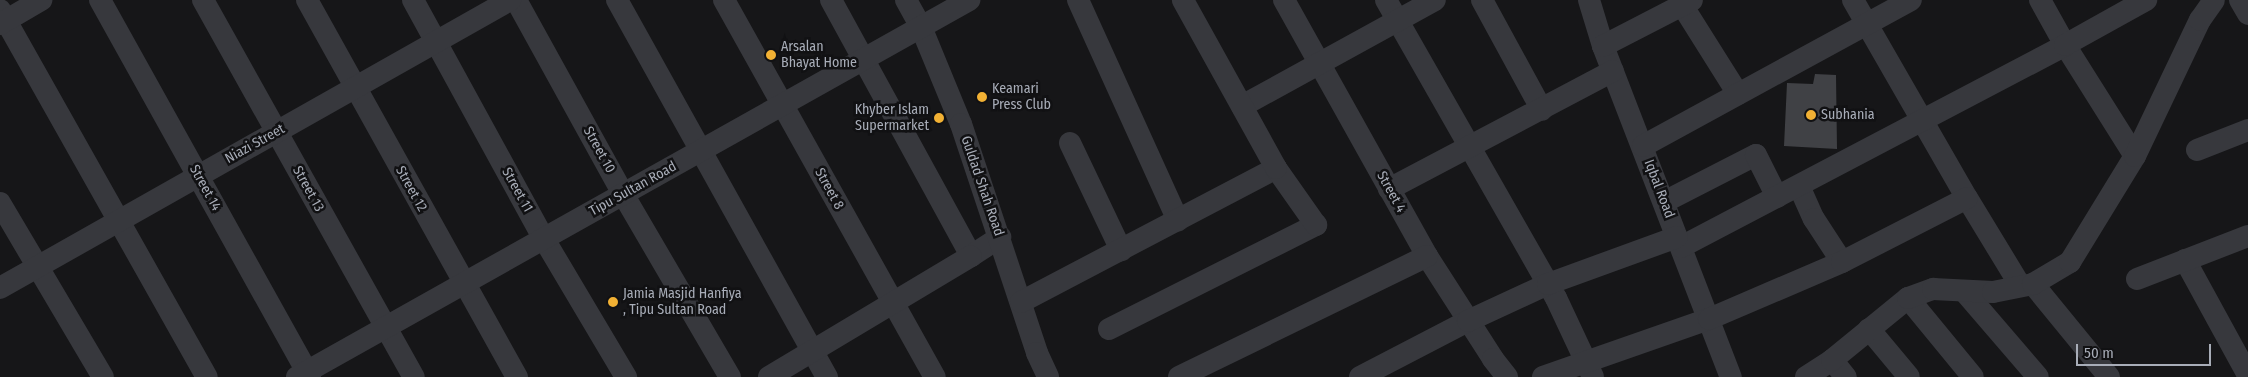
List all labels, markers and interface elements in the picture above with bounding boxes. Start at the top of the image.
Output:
place label: Arsalan Bhayat Home [781,39,857,72]
marker: Arsalan Bhayat Home [765,49,777,61]
place label: Keamari Press Club [992,81,1051,114]
marker: Keamari Press Club [976,91,988,103]
place label: Khyber Islam Supermarket [855,102,929,134]
place label: Subhania [1821,107,1875,123]
marker: Subhania [1805,109,1817,121]
marker: Khyber Islam Supermarket [933,112,945,124]
street label: Niazi Street [222,121,288,167]
street label: Street 10 [579,124,619,176]
street label: Guldad Shah Road [957,134,1007,238]
street label: Iqbal Road [1640,157,1678,221]
street label: Tipu Sultan Road [586,158,680,220]
street label: Street 14 [186,162,224,214]
street label: Street 13 [289,163,327,215]
street label: Street 12 [392,163,430,215]
street label: Street 11 [498,165,536,215]
street label: Street 8 [811,165,847,213]
street label: Street 4 [1373,168,1409,216]
place label: Jamia Masjid Hanfiya , Tipu Sultan Road [623,286,742,318]
marker: Jamia Masjid Hanfiya , Tipu Sultan Road [607,296,619,308]
scale bar [2078,334,2213,366]
text: 50 m [2084,344,2114,362]

